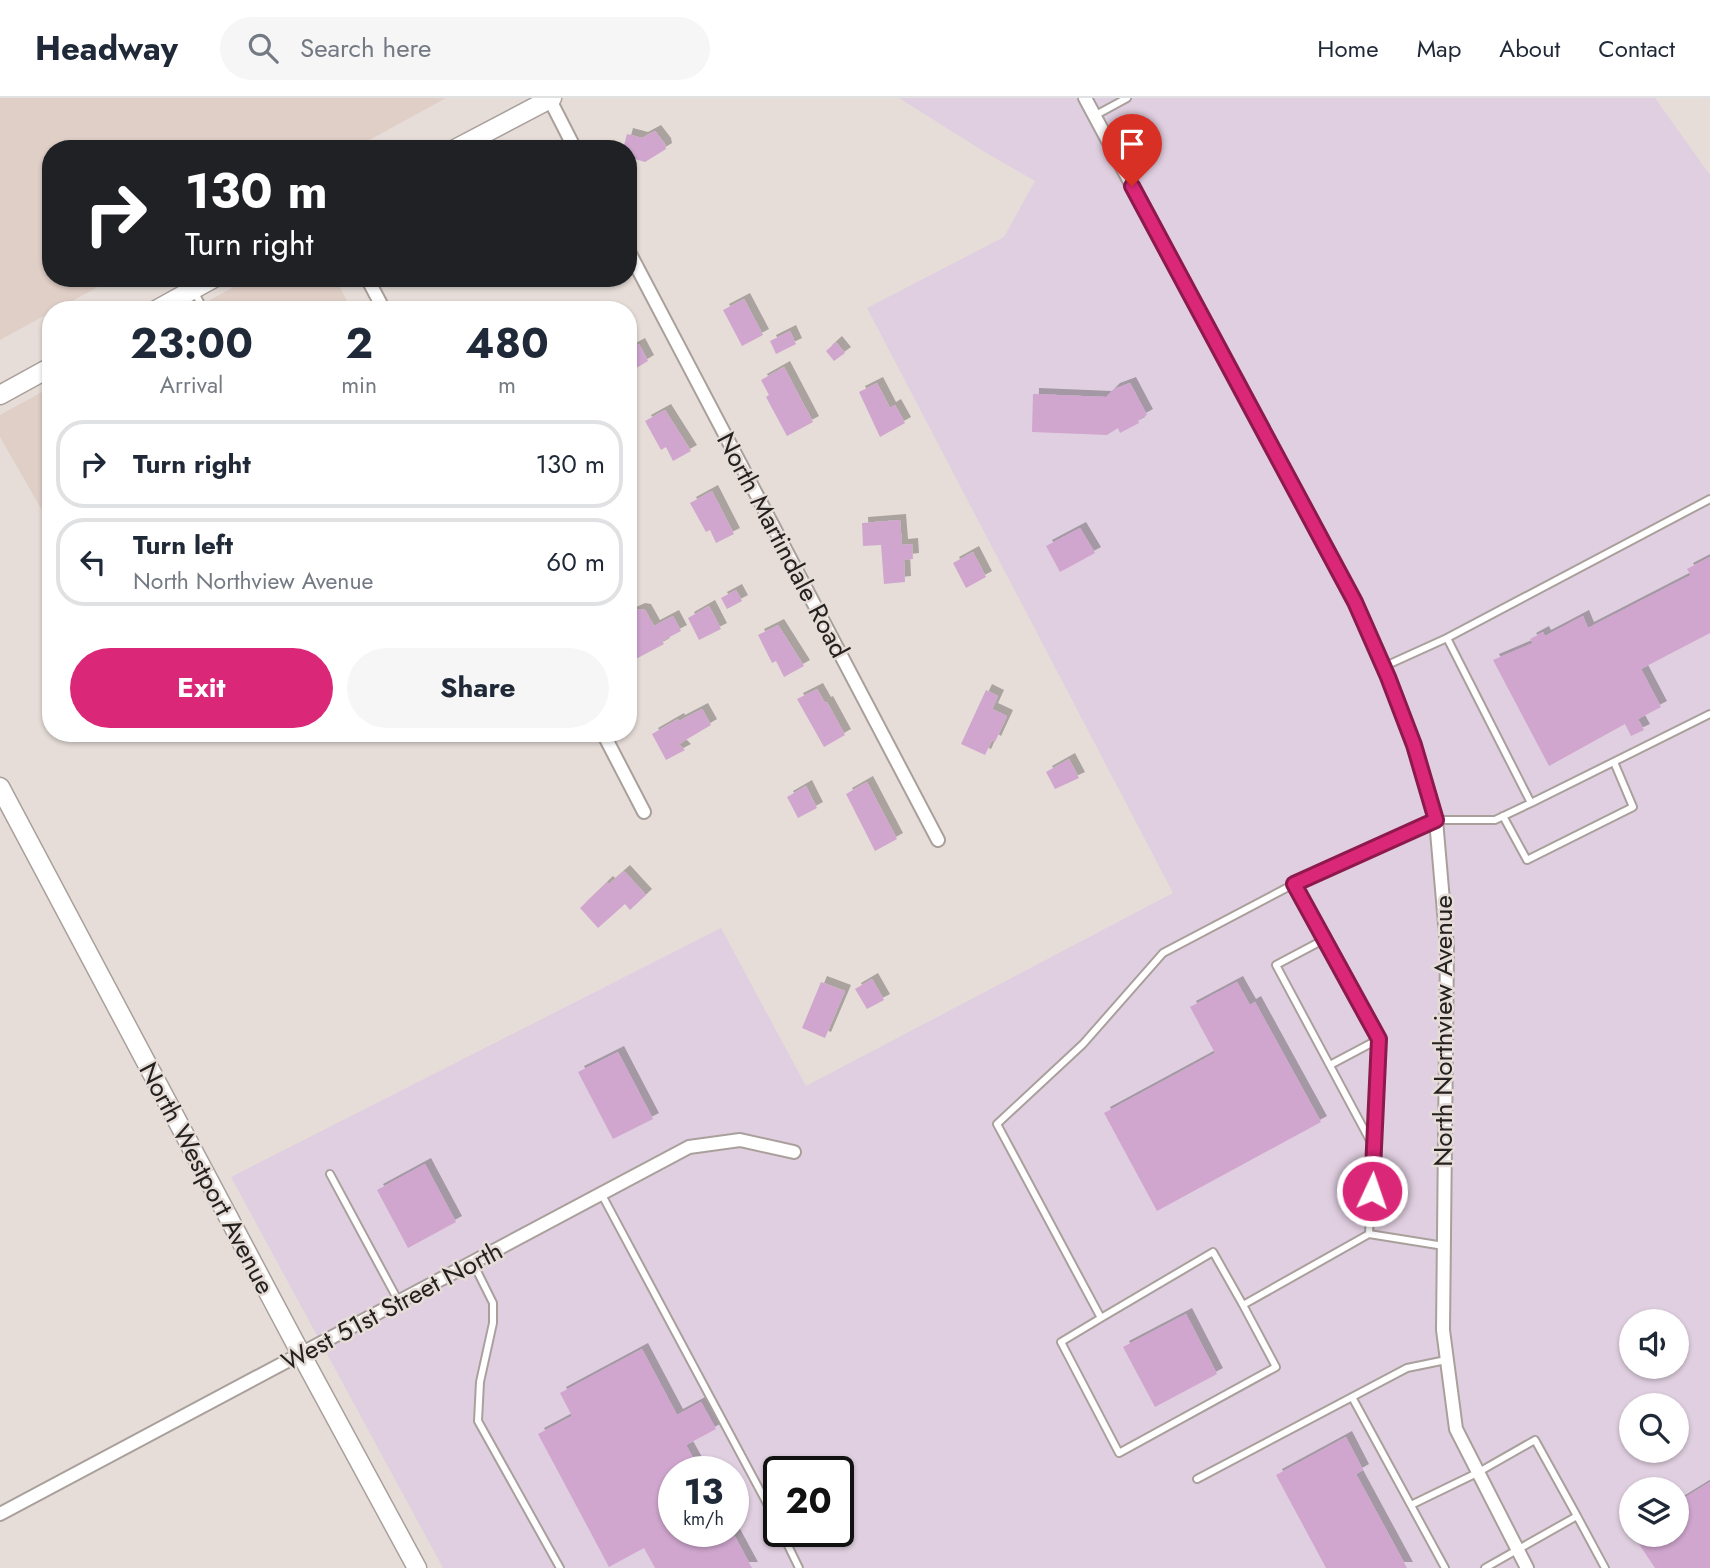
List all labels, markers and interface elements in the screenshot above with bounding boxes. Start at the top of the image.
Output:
search box [220,17,710,80]
text: Headway [35,25,178,72]
icon: search [244,29,282,67]
text: Search here [300,29,431,67]
text: Home [1317,31,1379,66]
text: Map [1417,31,1461,66]
text: About [1499,31,1560,66]
text: Contact [1598,31,1675,66]
pin [1102,114,1162,186]
icon: arrive [1113,125,1151,163]
text: 130 m [185,156,328,226]
icon: right [70,168,161,259]
text: Turn right [185,221,314,267]
text: 23:00 [130,313,253,374]
text: 2 [345,313,373,374]
text: 480 [465,313,549,374]
text: Arrival [160,368,223,402]
text: min [341,368,377,402]
text: m [498,368,516,402]
street label: North Martindale Road [707,425,859,665]
icon: right [74,445,112,483]
text: Turn right [133,445,251,483]
text: 130 m [535,445,605,483]
text: Turn left [133,526,233,564]
icon: left [74,543,112,581]
text: 60 m [546,543,605,581]
text: North Northview Avenue [133,564,373,598]
button: Exit [70,648,333,728]
button: Share [347,648,609,728]
street label: North Northview Avenue [1424,895,1462,1167]
street label: North Westport Avenue [130,1055,284,1301]
position arrow [1335,1154,1409,1228]
street label: West 51st Street North [275,1232,509,1380]
map controls [1619,1309,1689,1547]
button: sound [1619,1309,1689,1379]
button: search [1619,1393,1689,1463]
speed limit sign: 20 [763,1456,854,1547]
text: 13 [684,1467,723,1517]
button: layers [1619,1477,1689,1547]
text: km/h [683,1506,724,1532]

